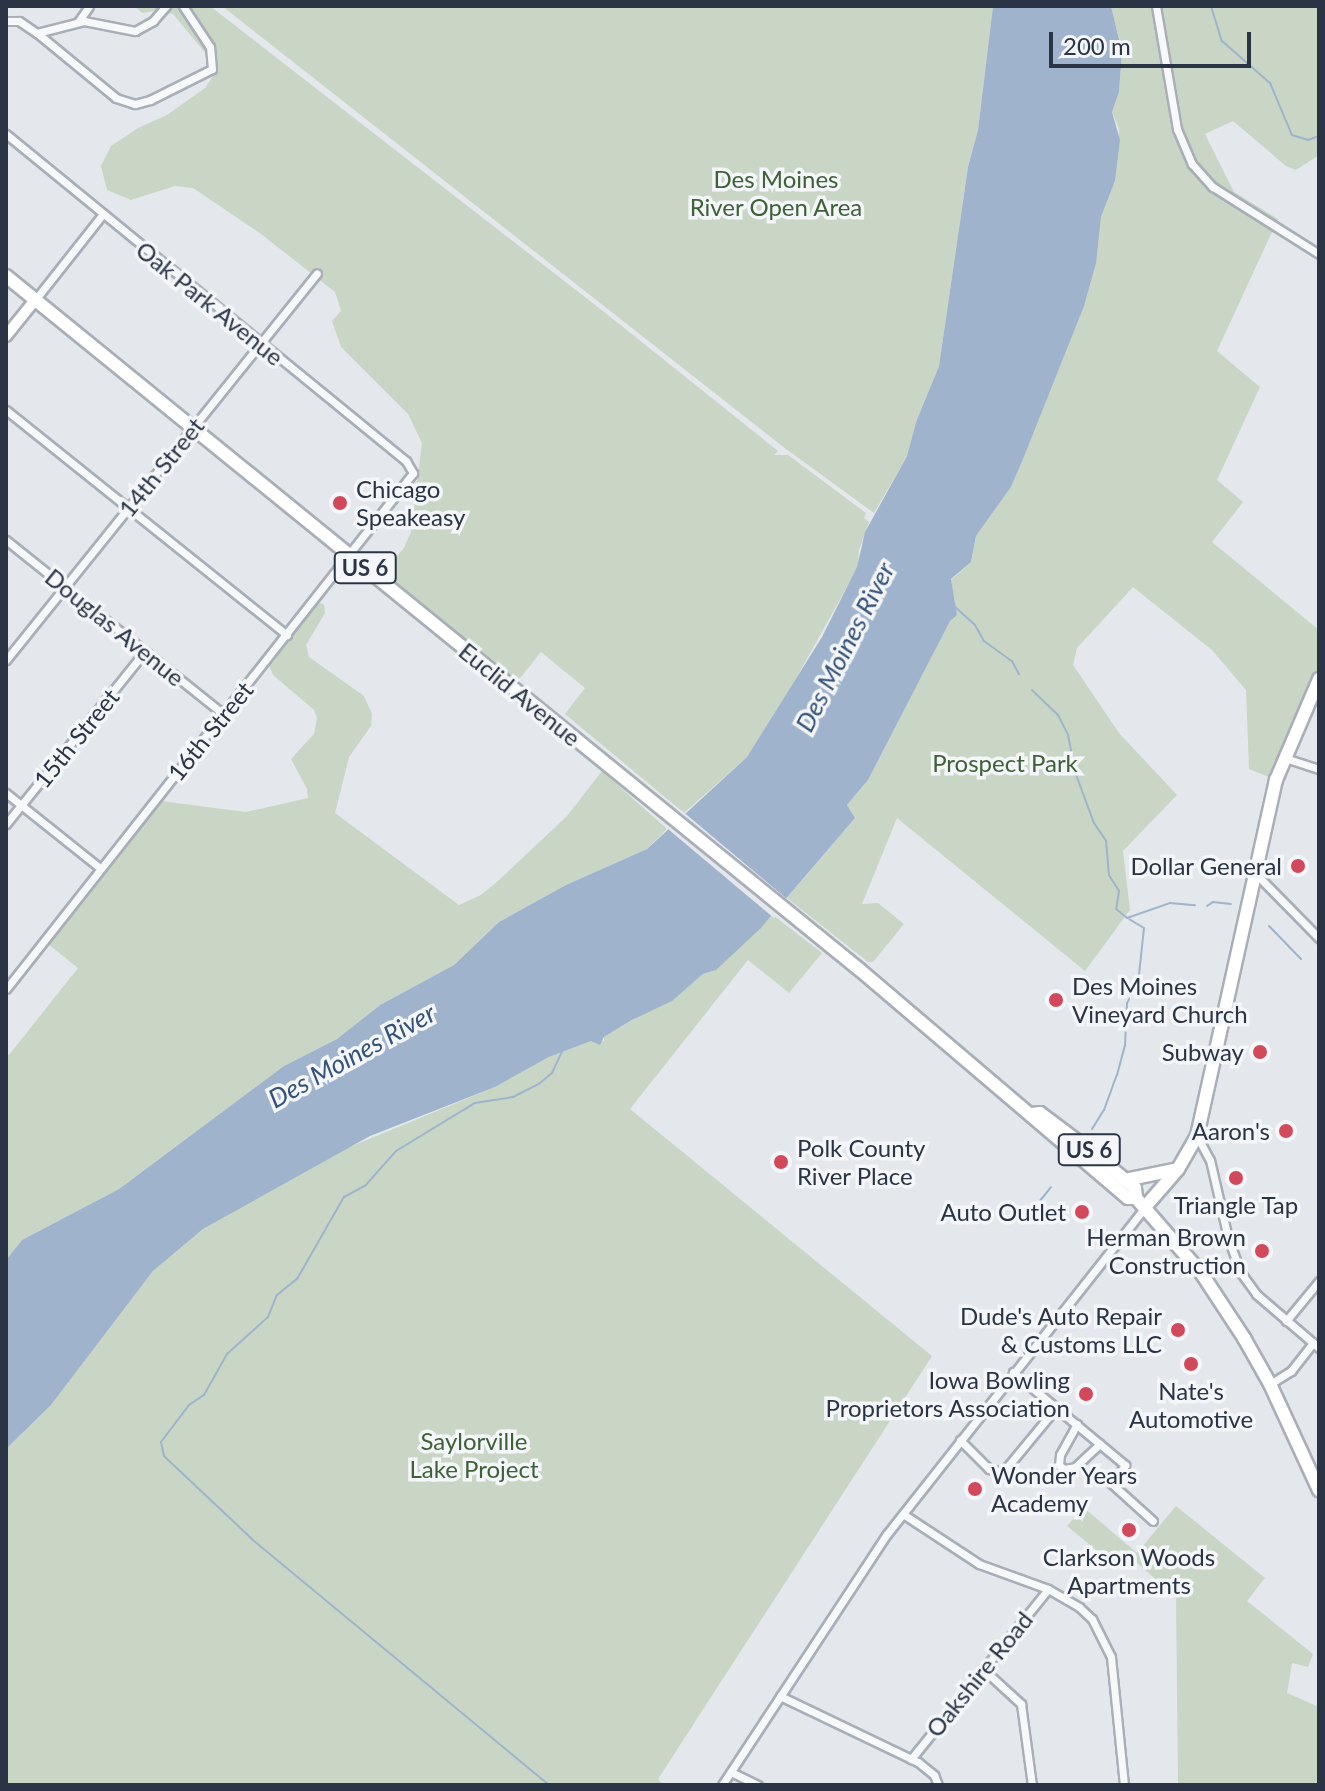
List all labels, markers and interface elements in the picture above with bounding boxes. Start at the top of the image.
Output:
scale bar [1053,16,1255,66]
text: 200 m [1063,31,1131,60]
park label: Des Moines River Open Area [689,165,863,221]
street label: Oak Park Avenue [130,235,290,371]
street label: 14th Street [112,412,210,522]
place label: Chicago Speakeasy [356,475,465,531]
marker: Chicago Speakeasy [331,494,349,512]
road number: US 6 [333,550,397,586]
water label: Des Moines River [789,557,901,737]
street label: Douglas Avenue [39,562,191,692]
street label: Euclid Avenue [453,636,587,752]
street label: 16th Street [161,676,259,786]
street label: 15th Street [27,683,125,793]
park label: Prospect Park [932,749,1078,777]
place label: Dollar General [1130,852,1282,880]
marker: Dollar General [1289,857,1307,875]
place label: Des Moines Vineyard Church [1072,972,1248,1028]
marker: Des Moines Vineyard Church [1047,991,1065,1009]
water label: Des Moines River [263,997,441,1115]
place label: Subway [1162,1038,1244,1066]
marker: Subway [1251,1043,1269,1061]
place label: Aaron's [1192,1117,1270,1145]
marker: Aaron's [1277,1122,1295,1140]
road number: US 6 [1057,1132,1121,1168]
place label: Polk County River Place [797,1134,925,1190]
marker: Polk County River Place [772,1153,790,1171]
marker: Triangle Tap [1227,1169,1245,1187]
place label: Triangle Tap [1173,1191,1299,1219]
place label: Auto Outlet [941,1198,1066,1226]
marker: Auto Outlet [1073,1203,1091,1221]
place label: Herman Brown Construction [1086,1223,1246,1279]
marker: Herman Brown Construction [1253,1242,1271,1260]
place label: Dude's Auto Repair & Customs LLC [959,1302,1162,1358]
marker: Dude's Auto Repair & Customs LLC [1169,1321,1187,1339]
marker: Nate's Automotive [1182,1355,1200,1373]
place label: Iowa Bowling Proprietors Association [825,1366,1070,1422]
place label: Nate's Automotive [1129,1377,1253,1433]
marker: Iowa Bowling Proprietors Association [1077,1385,1095,1403]
park label: Saylorville Lake Project [409,1427,539,1483]
place label: Wonder Years Academy [991,1461,1138,1517]
marker: Wonder Years Academy [966,1480,984,1498]
marker: Clarkson Woods Apartments [1120,1521,1138,1539]
place label: Clarkson Woods Apartments [1043,1543,1215,1599]
street label: Oakshire Road [920,1606,1038,1742]

